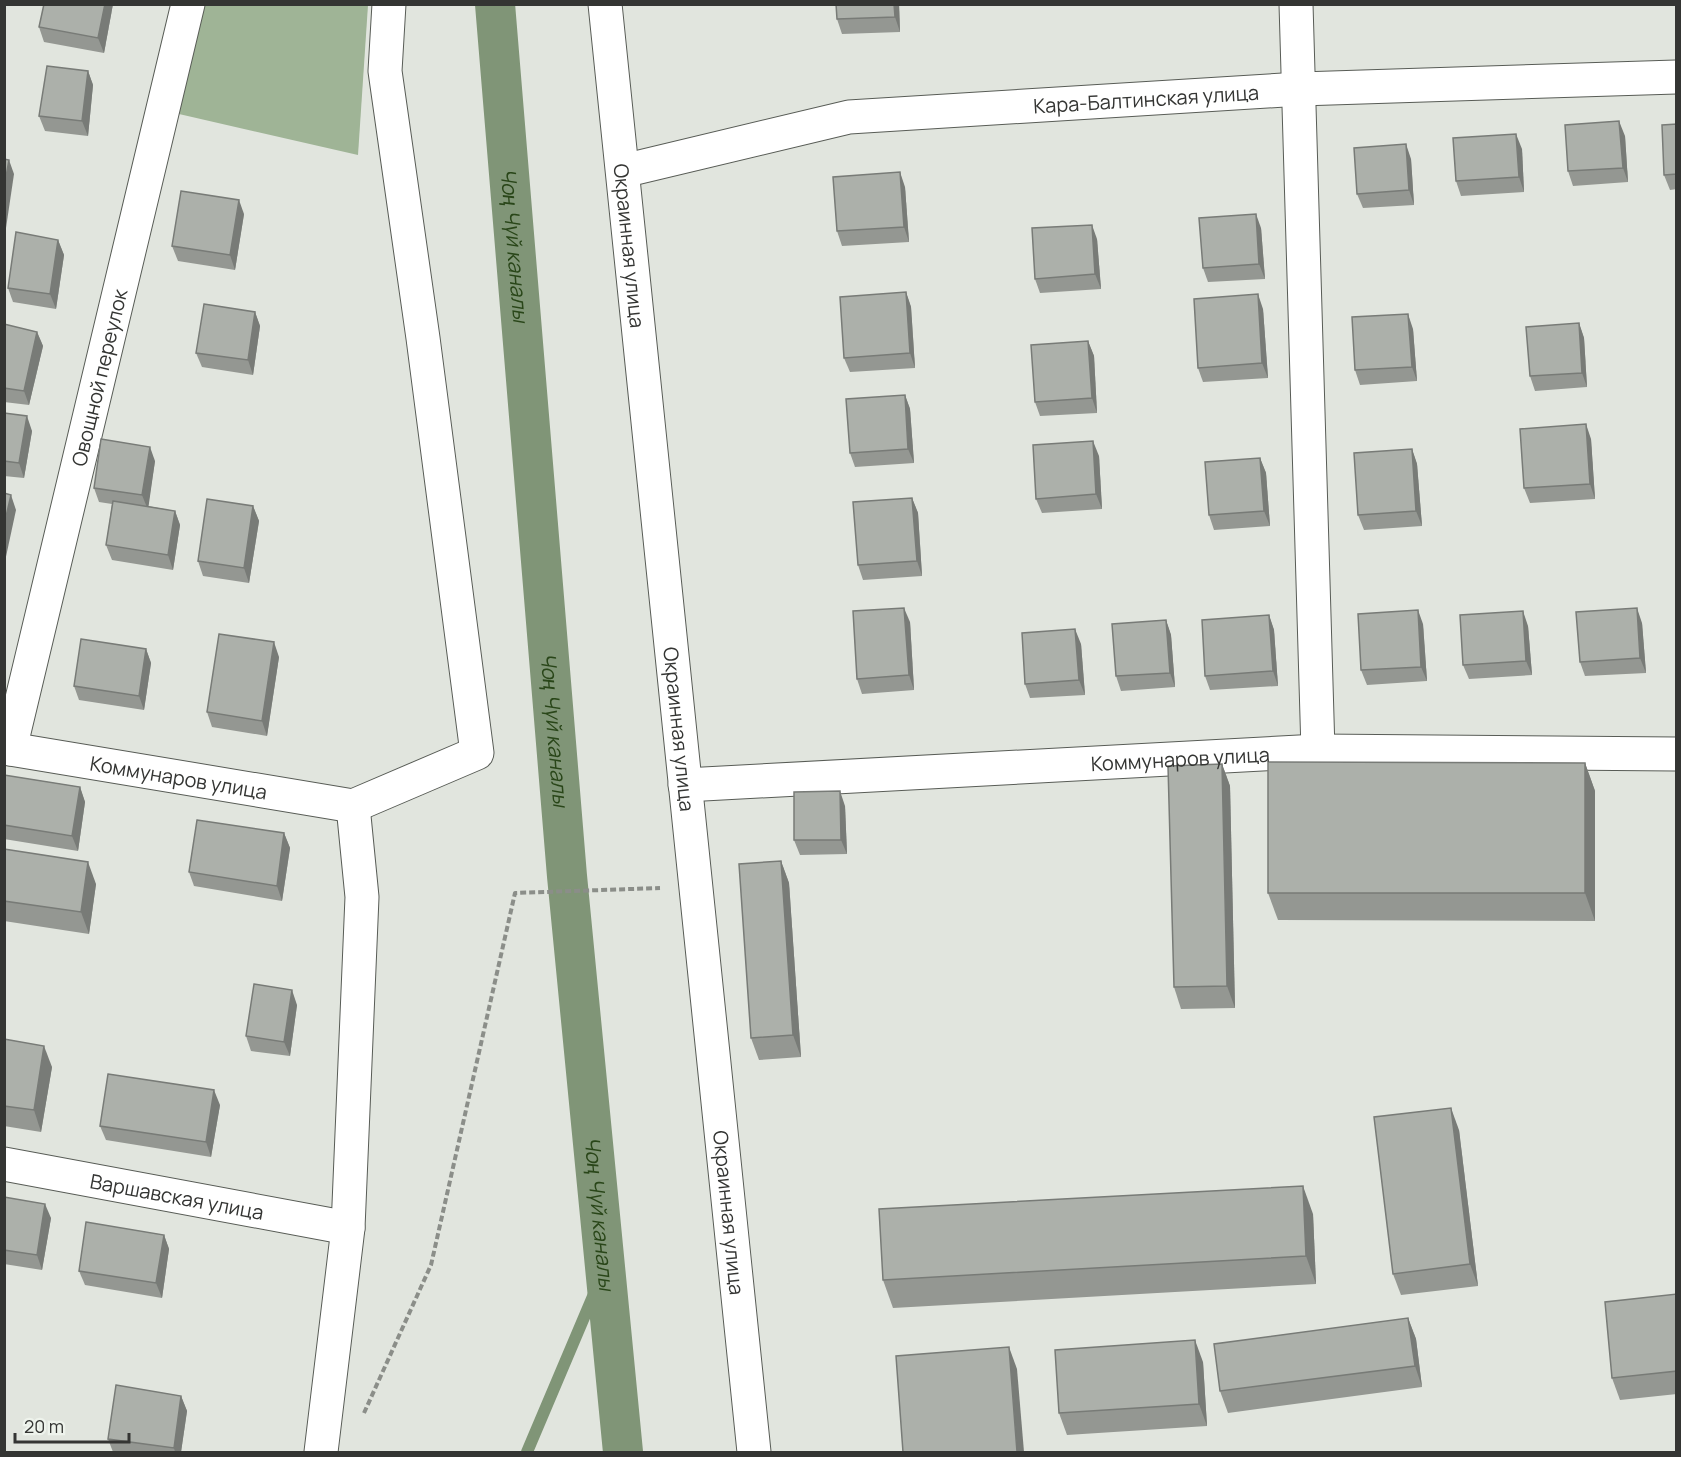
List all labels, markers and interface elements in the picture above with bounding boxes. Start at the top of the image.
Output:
street label: Кара-Балтинская улица [1032,78,1260,119]
street label: Окраинная улица [608,162,652,329]
water label: Чоң Чүй каналы [495,167,535,325]
street label: Овощной переулок [65,285,133,469]
street label: Окраинная улица [658,646,702,813]
water label: Чоң Чүй каналы [535,651,575,810]
street label: Коммунаров улица [1090,740,1270,777]
street label: Коммунаров улица [88,749,269,805]
street label: Окраинная улица [707,1129,751,1296]
water label: Чоң Чүй каналы [578,1135,621,1294]
street label: Варшавская улица [88,1167,266,1226]
scale bar [15,1406,129,1444]
text: 20 m [24,1414,64,1438]

